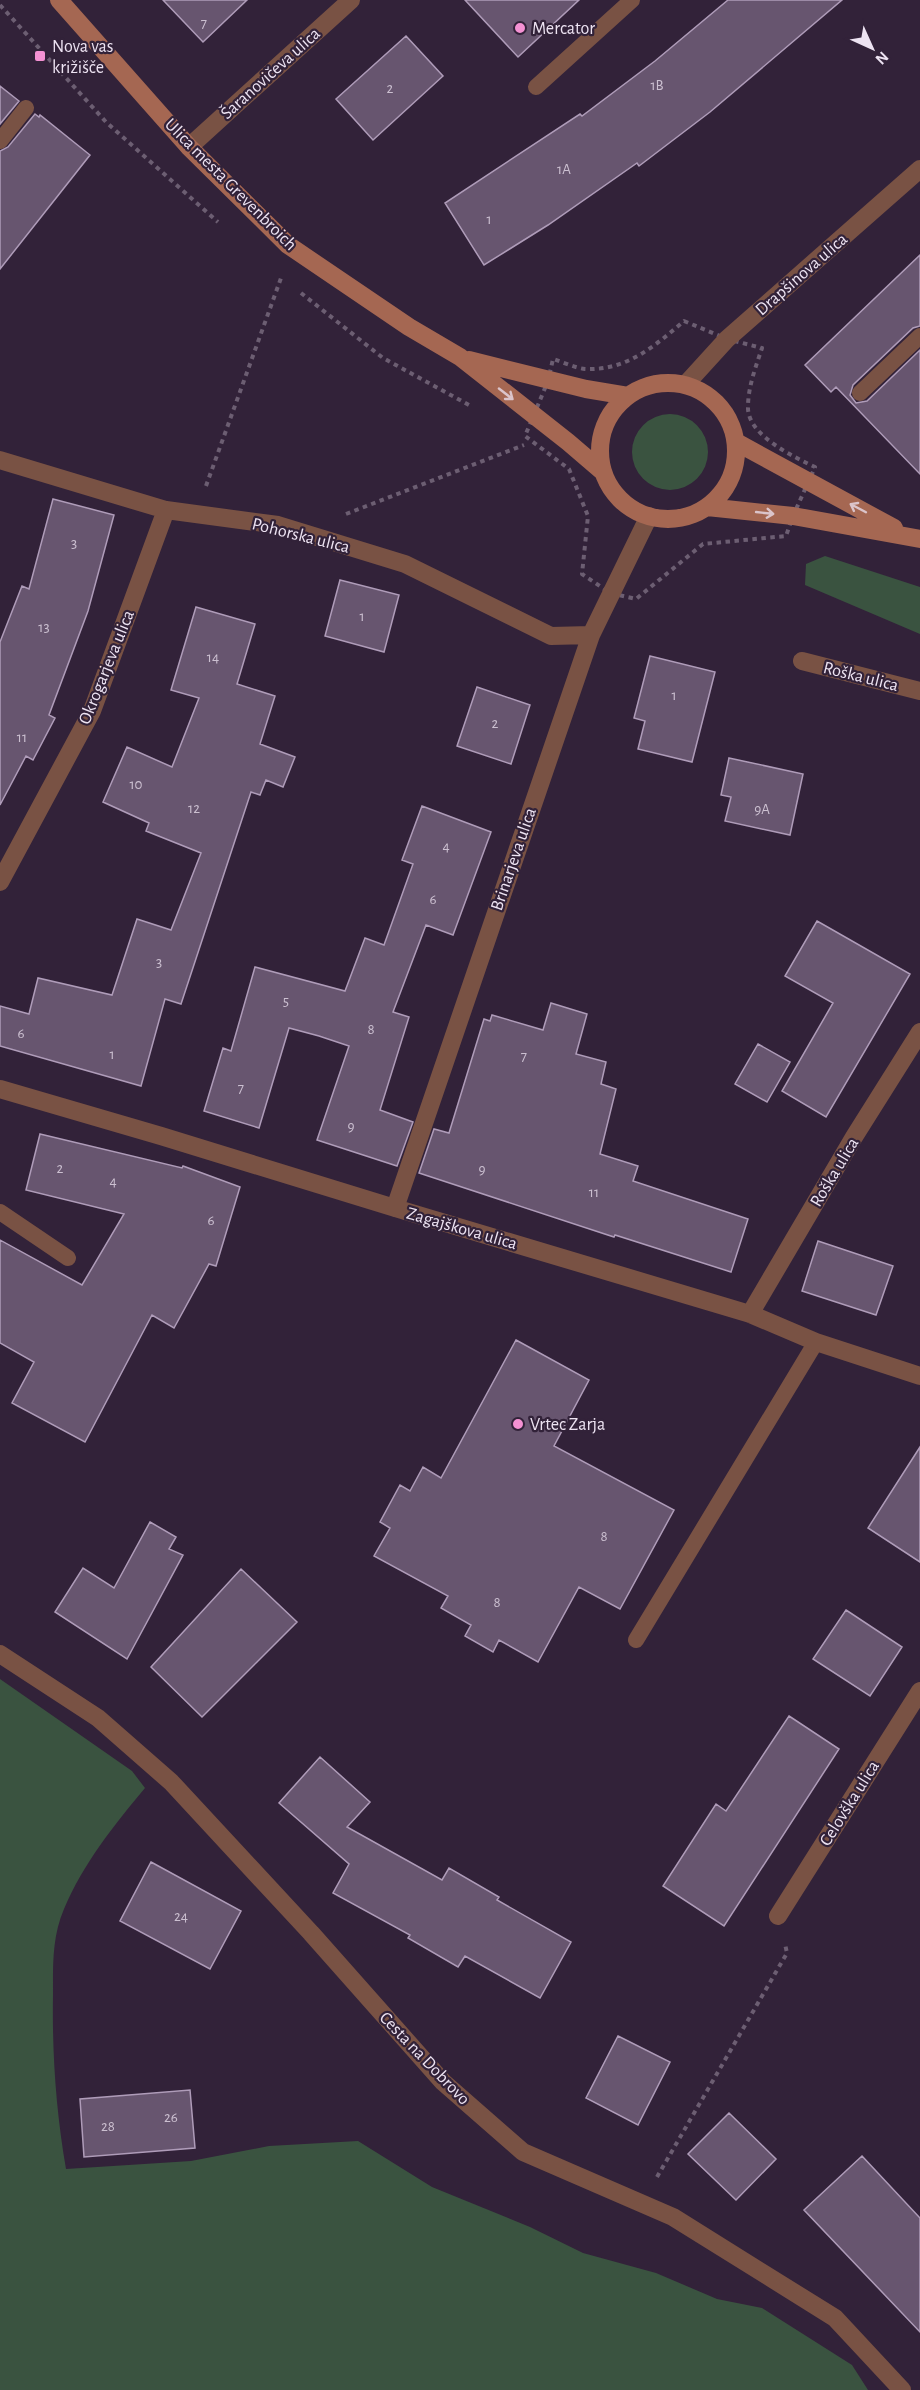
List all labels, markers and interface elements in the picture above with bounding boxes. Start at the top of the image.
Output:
house number: 7 [201,16,207,31]
north arrow [842,18,902,78]
place label: Mercator [532,20,595,38]
marker: Mercator [513,21,527,35]
street label: Šaranovičeva ulica [216,22,324,123]
place label: Nova vas križišče [52,38,113,77]
text: N [872,48,891,67]
marker: Nova vas križišče [33,49,47,63]
house number: 1B [650,78,664,93]
house number: 2 [387,81,394,96]
street label: Ulica mesta Grevenbroich [161,115,300,254]
house number: 1A [557,162,571,177]
house number: 1 [486,212,492,227]
street label: Drapšinova ulica [752,230,851,319]
one-way arrow [497,387,513,400]
one-way arrow [849,502,867,513]
one-way arrow [755,508,775,519]
street label: Pohorska ulica [250,515,352,557]
house number: 3 [71,536,77,551]
street label: Okrogarjeva ulica [76,608,138,727]
house number: 1 [359,609,365,624]
house number: 13 [38,620,50,635]
house number: 14 [207,650,219,665]
street label: Roška ulica [821,659,900,695]
house number: 1 [671,688,677,703]
house number: 2 [492,716,499,731]
house number: 11 [17,730,27,745]
house number: 10 [129,777,143,792]
house number: 12 [188,801,200,816]
house number: 9A [754,802,770,817]
street label: Brinarjeva ulica [488,806,540,913]
house number: 4 [442,839,450,854]
house number: 6 [429,892,437,907]
house number: 3 [156,955,162,970]
house number: 5 [283,994,289,1009]
house number: 8 [367,1022,375,1037]
house number: 6 [17,1026,25,1041]
house number: 1 [109,1047,115,1062]
house number: 7 [521,1049,527,1064]
house number: 7 [238,1081,244,1096]
house number: 9 [347,1119,355,1134]
street label: Roška ulica [807,1135,862,1210]
house number: 2 [57,1161,64,1176]
house number: 9 [478,1162,486,1177]
house number: 4 [109,1174,117,1189]
house number: 11 [589,1185,599,1200]
street label: Zagajškova ulica [404,1205,519,1253]
house number: 6 [207,1213,215,1228]
place label: Vrtec Zarja [530,1416,605,1434]
marker: Vrtec Zarja [511,1417,525,1431]
house number: 8 [600,1529,608,1544]
house number: 8 [493,1595,501,1610]
street label: Celovška ulica [817,1758,883,1849]
house number: 24 [174,1909,188,1924]
street label: Cesta na Dobrovo [376,2009,473,2109]
house number: 26 [164,2110,178,2125]
house number: 28 [101,2119,115,2134]

